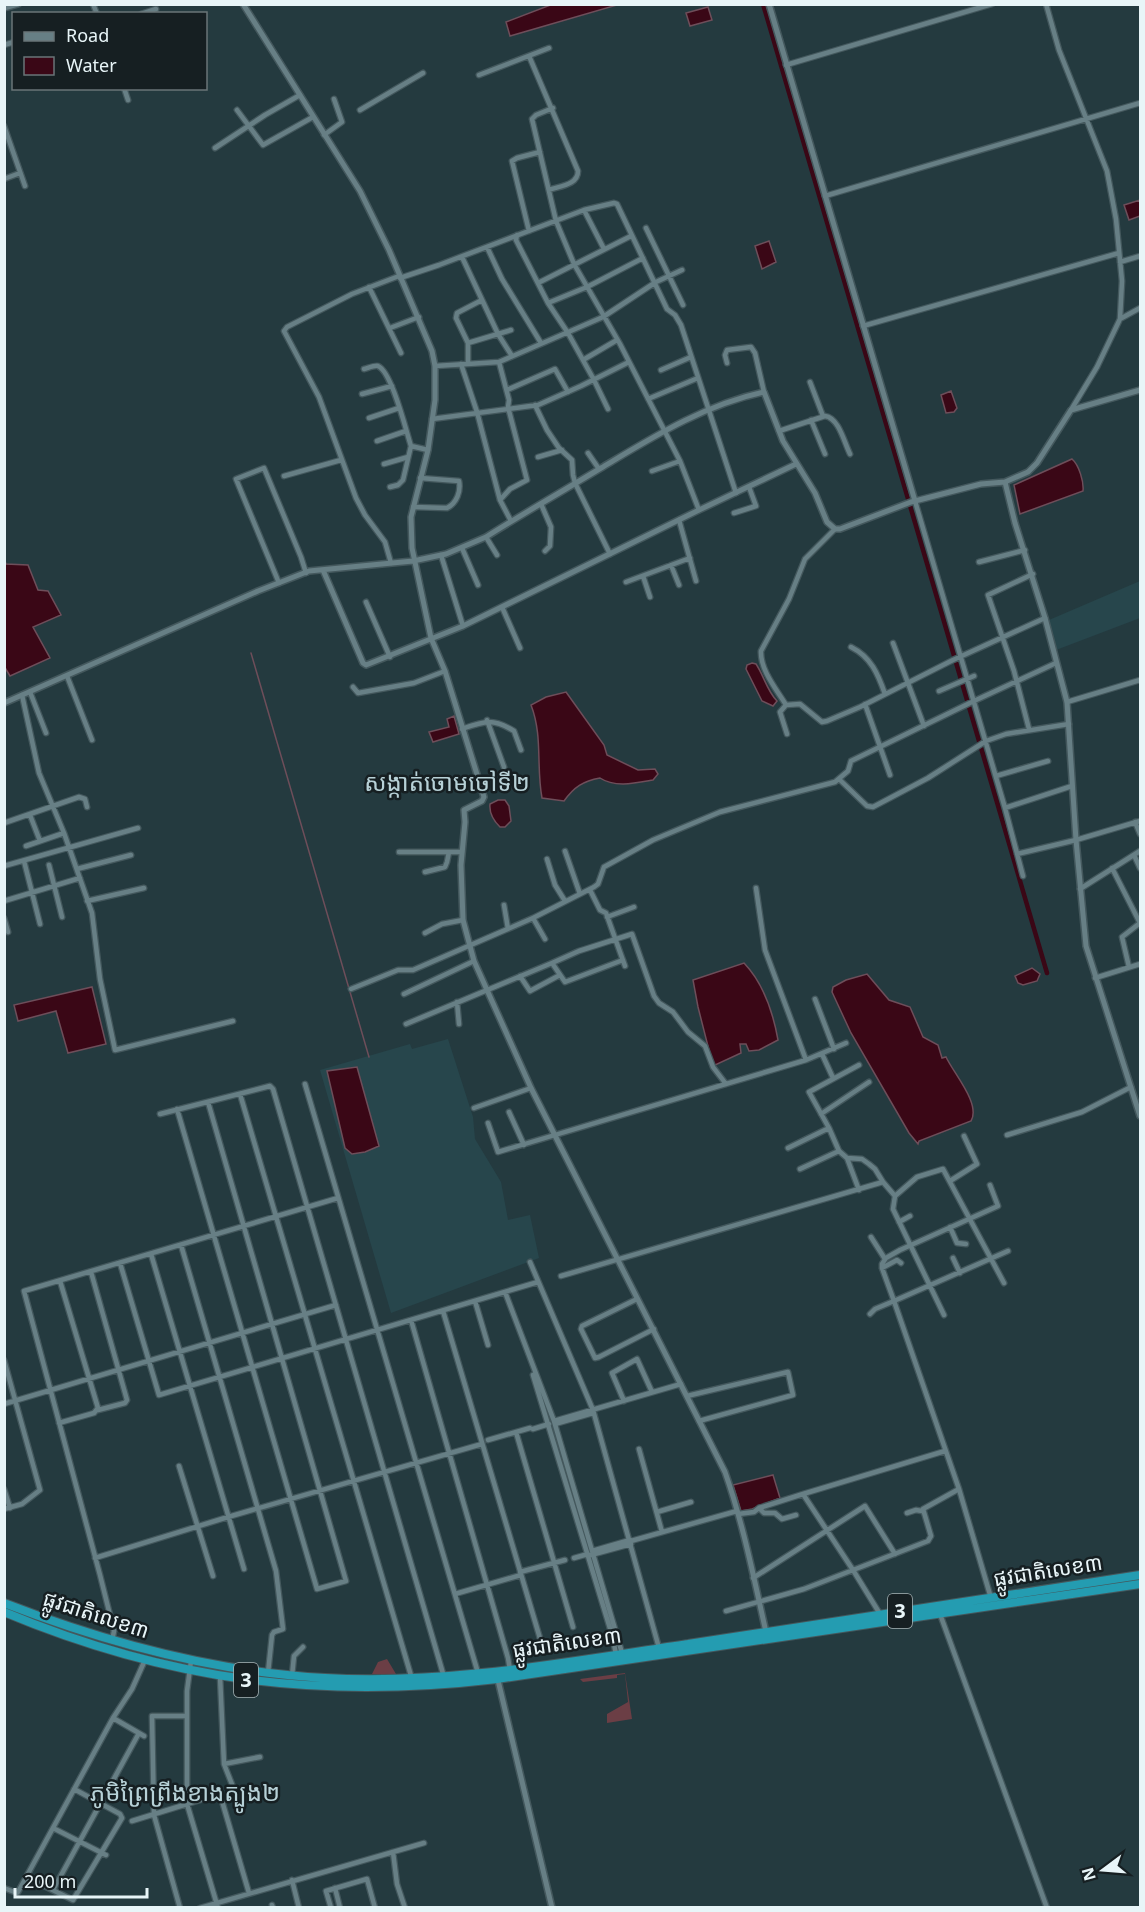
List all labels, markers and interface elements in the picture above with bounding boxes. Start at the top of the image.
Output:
legend [12,12,207,90]
text: Road [66,23,109,47]
text: Water [66,53,117,77]
district label: សង្កាត់ចោមចៅទី២ [364,765,530,798]
street label: ផ្លូវជាតិលេខ៣ [991,1548,1105,1599]
street label: ផ្លូវជាតិលេខ៣ [38,1584,153,1650]
road number: 3 [888,1594,912,1628]
street label: ផ្លូវជាតិលេខ៣ [511,1621,624,1670]
road number: 3 [234,1663,258,1697]
district label: ភូមិព្រៃព្រីងខាងត្បូង២ [90,1775,280,1814]
north arrow [1073,1840,1133,1900]
scale bar [15,1861,147,1899]
text: N [1076,1865,1101,1883]
text: 200 m [24,1869,76,1893]

